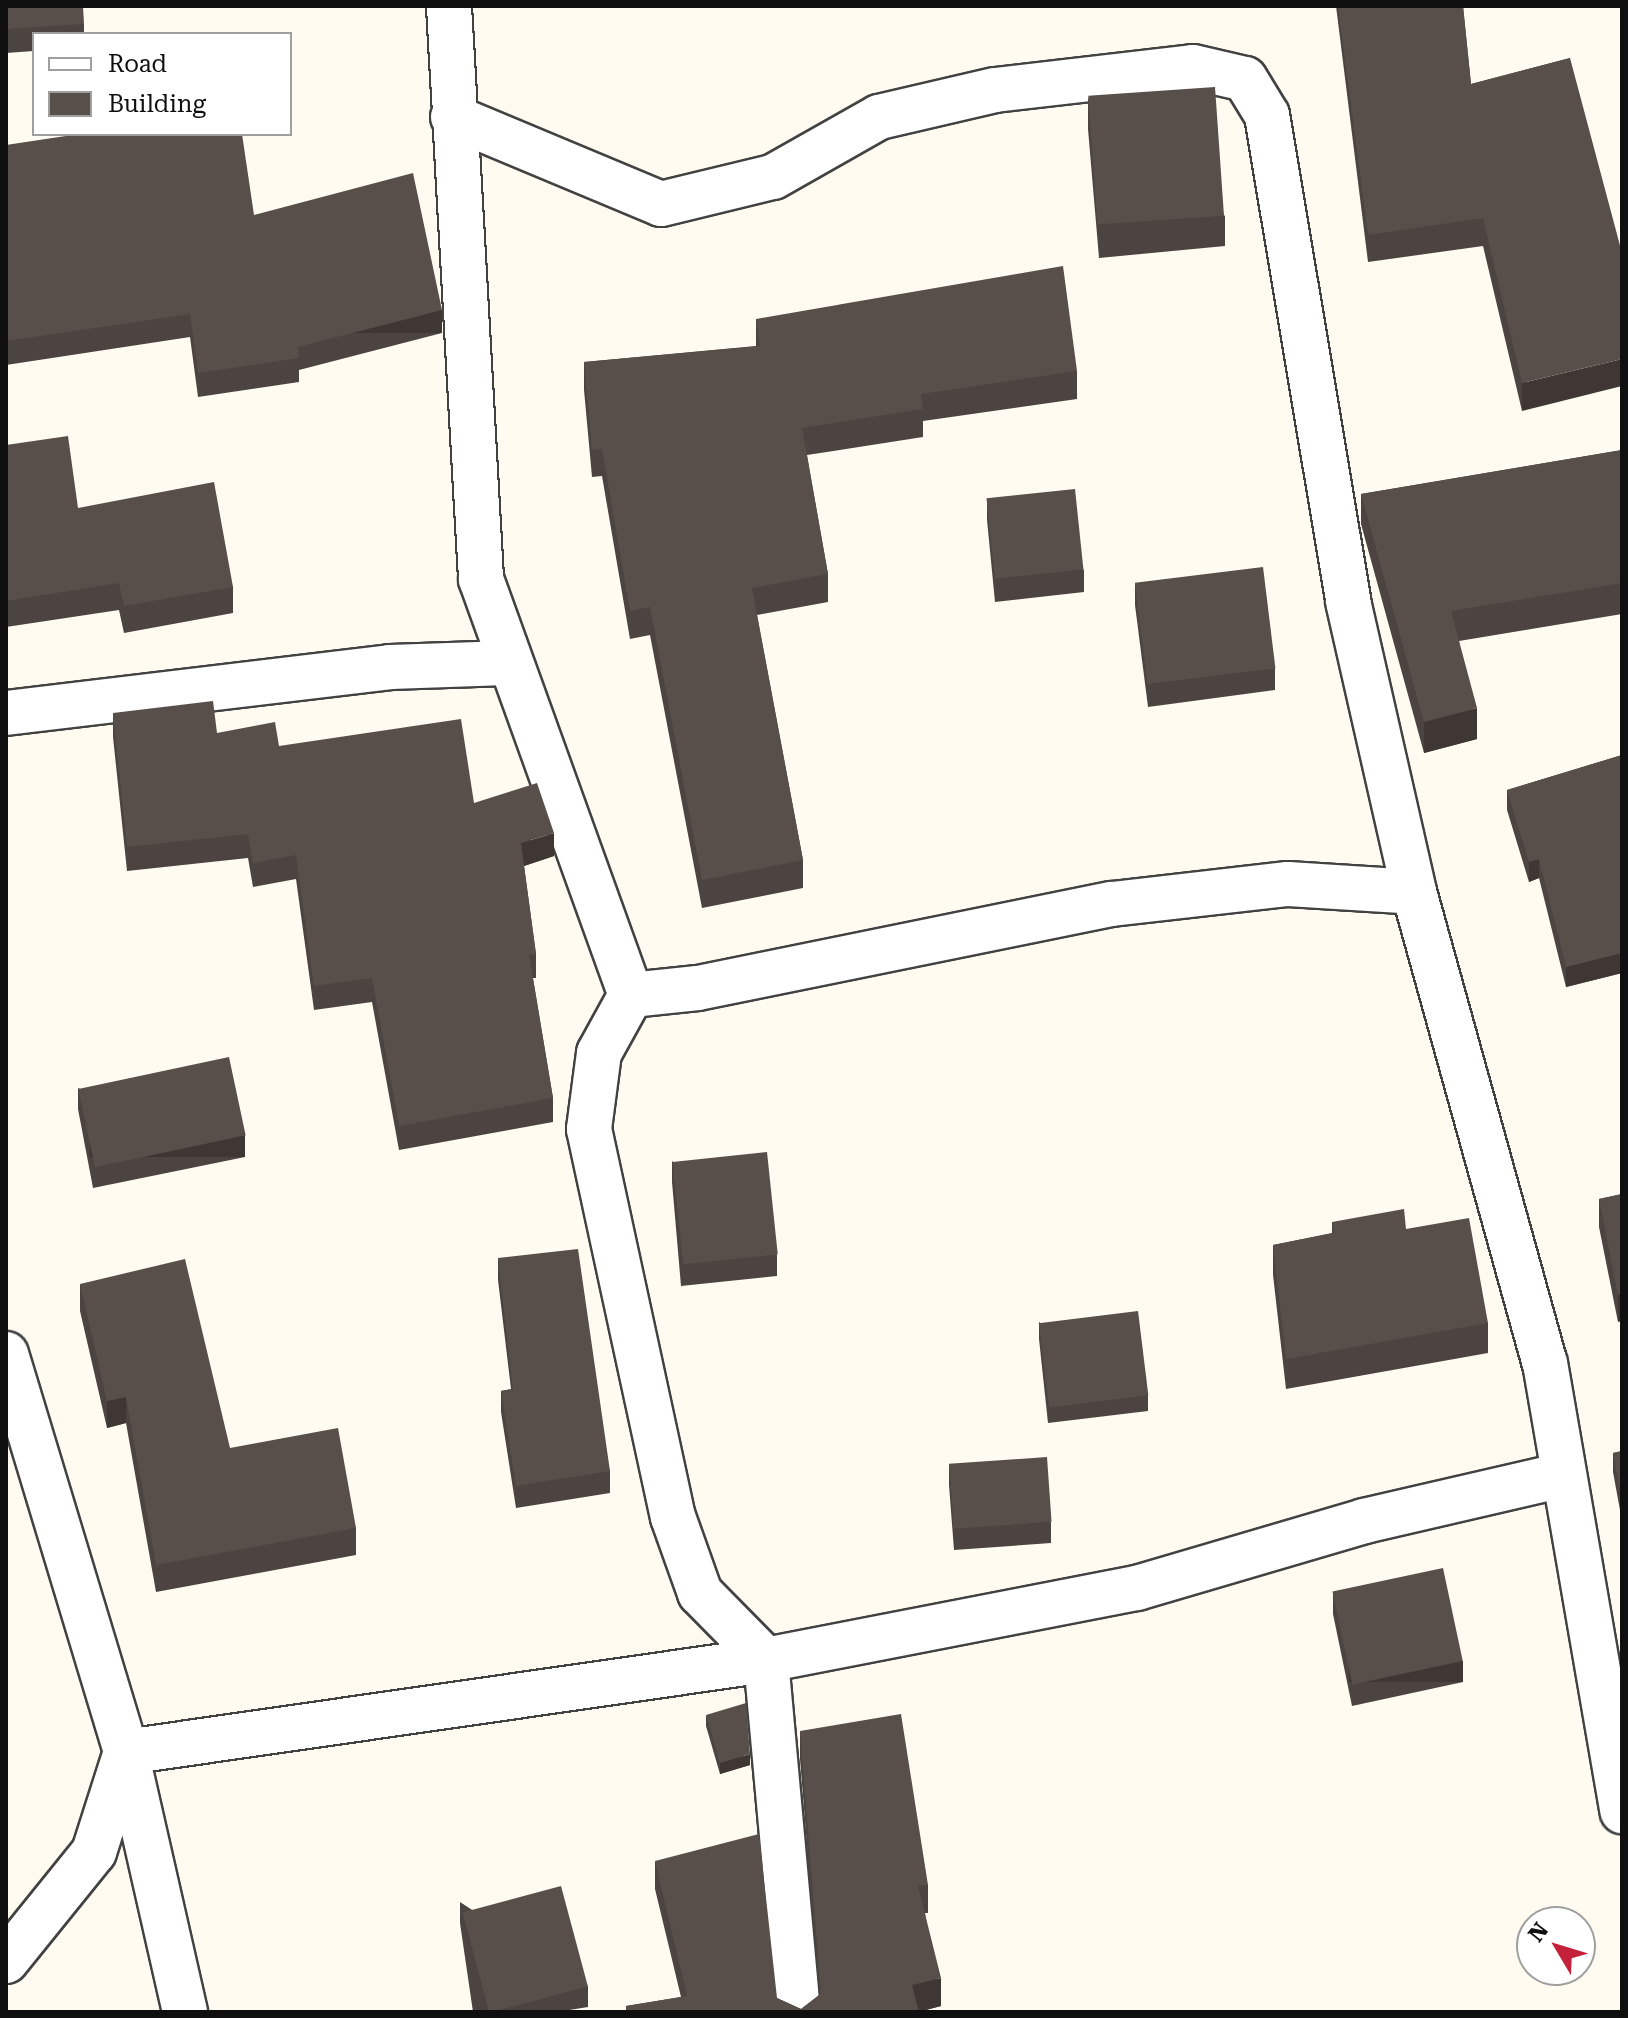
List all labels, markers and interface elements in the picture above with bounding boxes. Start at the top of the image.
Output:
legend [32,32,292,136]
text: Road [108,50,167,78]
text: Building [108,90,206,118]
north arrow [1516,1906,1596,1986]
text: N [1523,1918,1553,1947]

